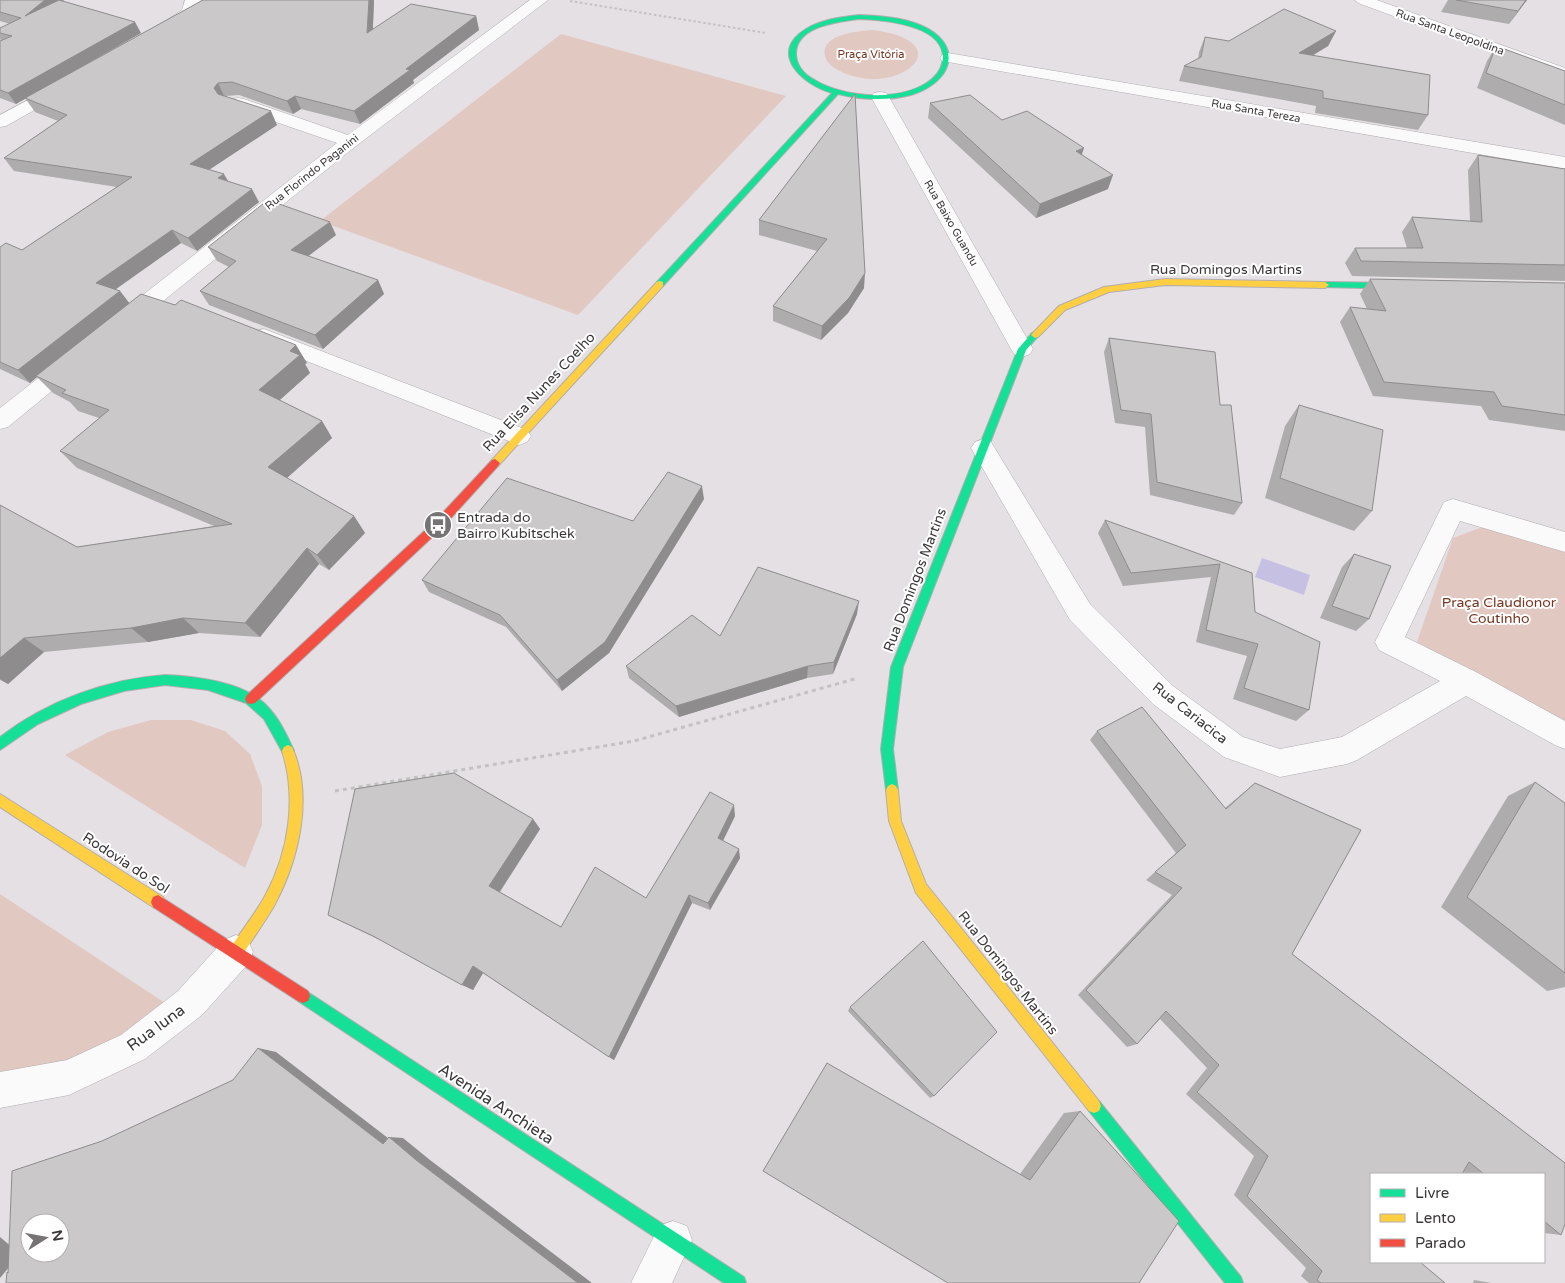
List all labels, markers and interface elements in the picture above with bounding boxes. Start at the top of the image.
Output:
street label: Rua Santa Leopoldina [1394,6,1506,58]
park label: Praça Vitória [838,48,904,61]
street label: Rua Santa Tereza [1210,97,1302,125]
street label: Rua Florindo Paganini [263,131,361,213]
street label: Rua Baixo Guandu [921,178,981,268]
street label: Rua Domingos Martins [1150,261,1302,278]
street label: Rua Elisa Nunes Coelho [479,329,599,455]
street label: Rua Domingos Martins [880,506,950,654]
place label: Entrada do Bairro Kubitschek [457,509,575,542]
bus stop icon: Entrada do Bairro Kubitschek [423,510,453,540]
park label: Praça Claudionor Coutinho [1442,594,1557,627]
street label: Rua Cariacica [1149,678,1231,748]
street label: Rodovia do Sol [80,829,172,897]
street label: Rua Domingos Martins [954,908,1062,1038]
street label: Rua Iuna [123,1000,189,1056]
street label: Avenida Anchieta [434,1059,558,1149]
legend [1370,1173,1545,1263]
text: Livre [1415,1184,1449,1202]
text: Lento [1415,1209,1456,1227]
north arrow [20,1213,70,1263]
text: N [48,1228,67,1243]
text: Parado [1415,1234,1466,1252]

